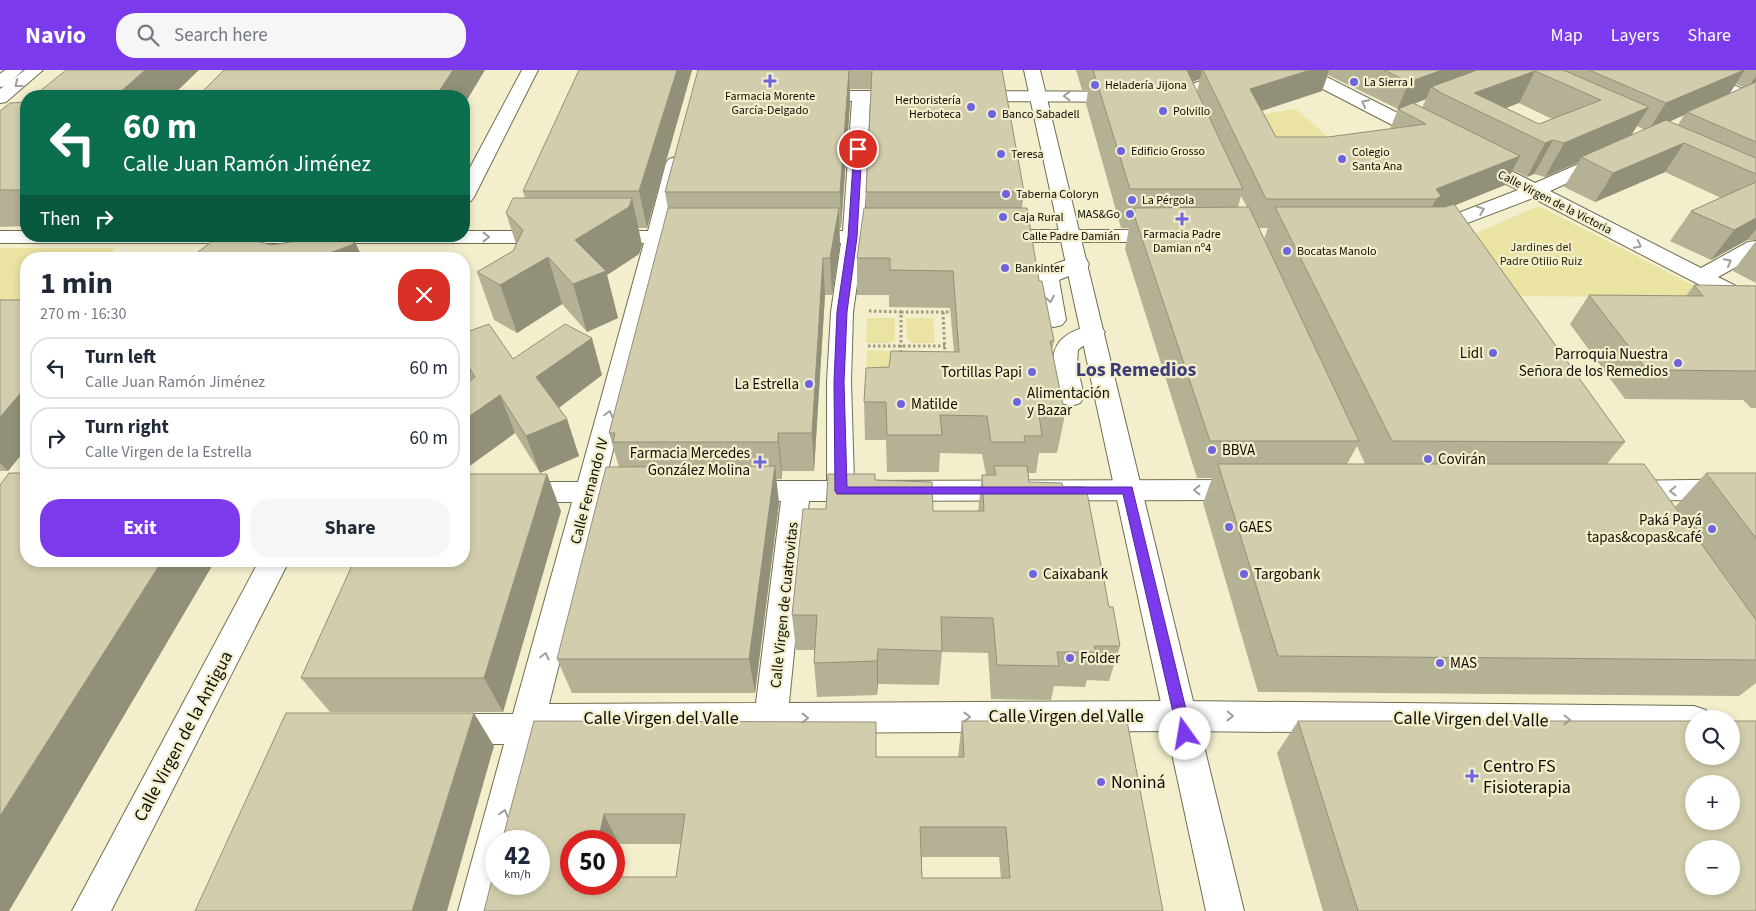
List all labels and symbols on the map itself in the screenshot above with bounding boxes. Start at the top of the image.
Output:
place label: La Sierra I [1364,74,1413,91]
marker: Farmacia Morente García-Delgado [764,75,776,87]
marker: La Sierra I [1348,76,1360,88]
place label: Heladería Jijona [1105,77,1187,94]
one-way arrow [15,78,24,86]
marker: Heladería Jijona [1089,79,1101,91]
place label: Farmacia Morente García-Delgado [725,88,815,119]
one-way arrow [1062,91,1070,101]
place label: Herboristería Herboteca [895,92,961,123]
one-way arrow [1361,99,1370,109]
marker: Herboristería Herboteca [965,101,977,113]
place label: Polvillo [1173,103,1210,120]
marker: Polvillo [1157,105,1169,117]
place label: Banco Sabadell [1002,106,1080,123]
marker: Banco Sabadell [986,108,998,120]
pin [837,128,879,170]
place label: Edificio Grosso [1131,143,1205,160]
place label: Colegio Santa Ana [1352,144,1402,175]
marker: Edificio Grosso [1115,145,1127,157]
place label: Teresa [1011,146,1044,163]
marker: Teresa [995,148,1007,160]
marker: Colegio Santa Ana [1336,153,1348,165]
street label: Calle Virgen de la Victoria [1495,166,1615,239]
place label: Taberna Coloryn [1016,186,1099,203]
marker: Taberna Coloryn [1000,188,1012,200]
place label: La Pérgola [1142,192,1194,209]
marker: La Pérgola [1126,194,1138,206]
place label: MAS&Go [1077,206,1120,223]
one-way arrow [1477,206,1485,216]
marker: MAS&Go [1124,208,1136,220]
place label: Caja Rural [1013,209,1064,226]
marker: Caja Rural [997,211,1009,223]
marker: Farmacia Padre Damian nº4 [1176,213,1188,225]
place label: Farmacia Padre Damian nº4 [1143,226,1221,257]
street label: Calle Padre Damián [1022,228,1120,245]
one-way arrow [482,232,490,242]
park label: Jardines del Padre Otilio Ruiz [1500,239,1582,270]
one-way arrow [1633,239,1642,249]
place label: Bocatas Manolo [1297,243,1376,260]
marker: Bocatas Manolo [1281,245,1293,257]
one-way arrow [1723,258,1732,268]
place label: Bankinter [1015,260,1065,277]
marker: Bankinter [999,262,1011,274]
one-way arrow [1044,295,1055,304]
place label: Lidl [1460,343,1483,364]
place label: Parroquia Nuestra Señora de los Remedios [1519,344,1668,382]
marker: Lidl [1487,347,1499,359]
district label: Los Remedios [1076,356,1196,384]
marker: Parroquia Nuestra Señora de los Remedios [1672,357,1684,369]
place label: Tortillas Papi [941,362,1022,383]
marker: Tortillas Papi [1026,366,1038,378]
place label: La Estrella [734,374,799,395]
marker: La Estrella [803,378,815,390]
place label: Alimentación y Bazar [1027,383,1110,421]
place label: Matilde [911,394,958,415]
marker: Alimentación y Bazar [1011,396,1023,408]
marker: Matilde [895,398,907,410]
one-way arrow [604,411,614,419]
street label: Calle Fernando IV [565,435,614,547]
place label: BBVA [1222,440,1256,461]
place label: Farmacia Mercedes González Molina [630,443,750,481]
marker: BBVA [1206,444,1218,456]
place label: Covirán [1438,449,1486,470]
marker: Covirán [1422,453,1434,465]
marker: Farmacia Mercedes González Molina [754,456,766,468]
one-way arrow [1193,485,1200,495]
one-way arrow [1668,486,1676,496]
place label: Paká Payá tapas&copas&café [1587,510,1702,548]
place label: GAES [1239,517,1272,538]
street label: Calle Virgen de Cuatrovitas [765,521,804,689]
marker: GAES [1223,521,1235,533]
marker: Paká Payá tapas&copas&café [1706,523,1718,535]
place label: Caixabank [1043,564,1109,585]
place label: Targobank [1254,564,1321,585]
marker: Caixabank [1027,568,1039,580]
marker: Targobank [1238,568,1250,580]
street label: Calle Virgen de la Antigua [128,647,239,826]
place label: Folder [1080,648,1121,669]
one-way arrow [539,652,550,661]
marker: Folder [1064,652,1076,664]
place label: MAS [1450,653,1477,674]
marker: MAS [1434,657,1446,669]
street label: Calle Virgen del Valle [988,704,1144,729]
street label: Calle Virgen del Valle [583,706,739,731]
street label: Calle Virgen del Valle [1393,706,1549,733]
position arrow [1158,707,1210,759]
one-way arrow [1226,711,1234,721]
one-way arrow [964,712,971,722]
one-way arrow [801,713,809,723]
one-way arrow [1564,715,1571,725]
place label: Centro FS Fisioterapia [1483,754,1571,800]
marker: Centro FS Fisioterapia [1465,769,1479,783]
place label: Noniná [1111,770,1166,795]
marker: Noniná [1095,776,1107,788]
one-way arrow [498,810,508,818]
speed limit sign: 50 [560,830,625,895]

